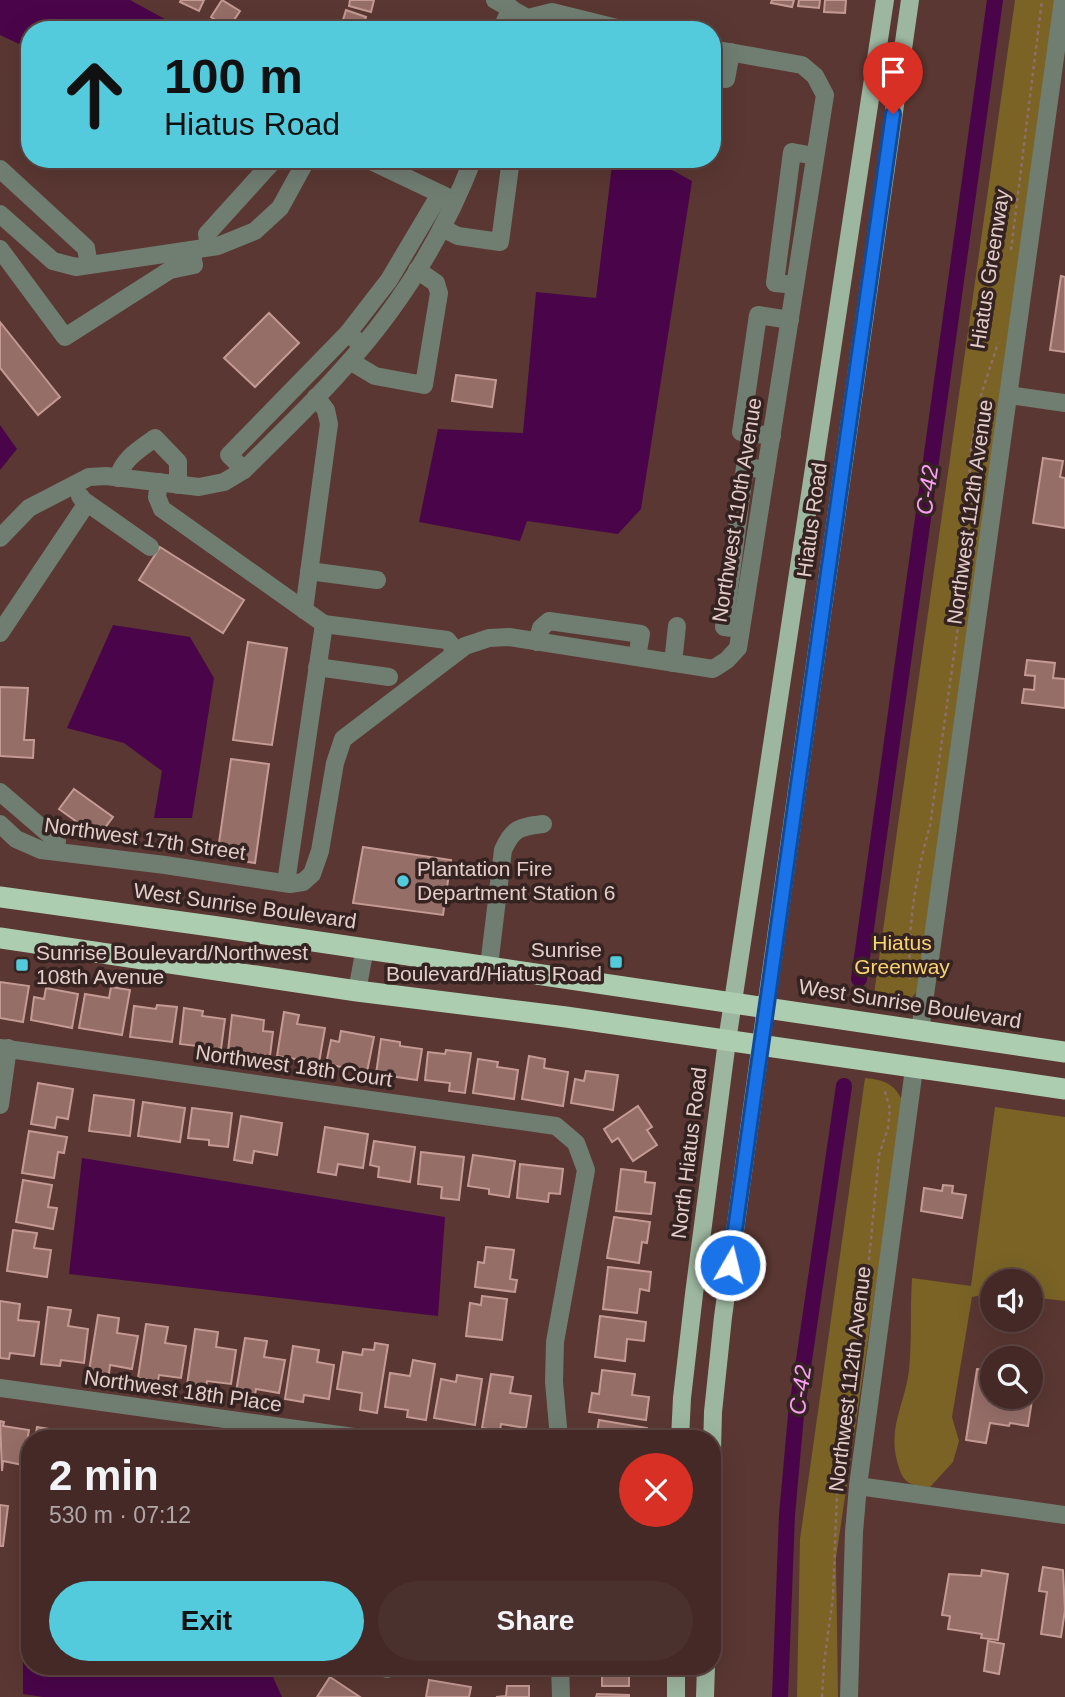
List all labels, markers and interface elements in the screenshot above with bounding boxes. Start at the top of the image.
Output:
pin [863,42,923,114]
icon: ahead [49,49,140,140]
text: 100 m [164,49,303,103]
icon: arrive [874,53,912,91]
text: Hiatus Road [164,106,340,142]
street label: Hiatus Greenway [966,187,1014,350]
street label: Northwest 110th Avenue [707,396,766,624]
street label: Northwest 112th Avenue [942,398,997,626]
street label: Hiatus Road [792,461,831,579]
water label: C-42 [911,463,943,516]
street label: Northwest 17th Street [43,813,247,864]
place label: Plantation Fire Department Station 6 [417,857,615,904]
marker: Plantation Fire Department Station 6 [395,873,411,889]
street label: West Sunrise Boulevard [132,878,358,933]
park label: Hiatus Greenway [854,931,950,978]
place label: Sunrise Boulevard/Hiatus Road [386,938,602,985]
place label: Sunrise Boulevard/Northwest 108th Avenue [36,941,308,988]
marker: Sunrise Boulevard/Hiatus Road [608,954,624,970]
marker: Sunrise Boulevard/Northwest 108th Avenue [14,957,30,973]
street label: West Sunrise Boulevard [797,975,1023,1032]
street label: Northwest 18th Court [194,1040,394,1091]
street label: North Hiatus Road [667,1066,710,1240]
position arrow [693,1228,767,1302]
street label: Northwest 112th Avenue [824,1265,875,1493]
map controls [980,1269,1043,1409]
button: sound [980,1269,1043,1332]
button: search [980,1346,1043,1409]
water label: C-42 [784,1363,816,1416]
street label: Northwest 18th Place [83,1365,284,1416]
text: 2 min [49,1452,159,1499]
button: close [619,1453,693,1527]
text: 530 m · 07:12 [49,1502,191,1528]
button: Exit [49,1581,364,1661]
button: Share [378,1581,693,1661]

